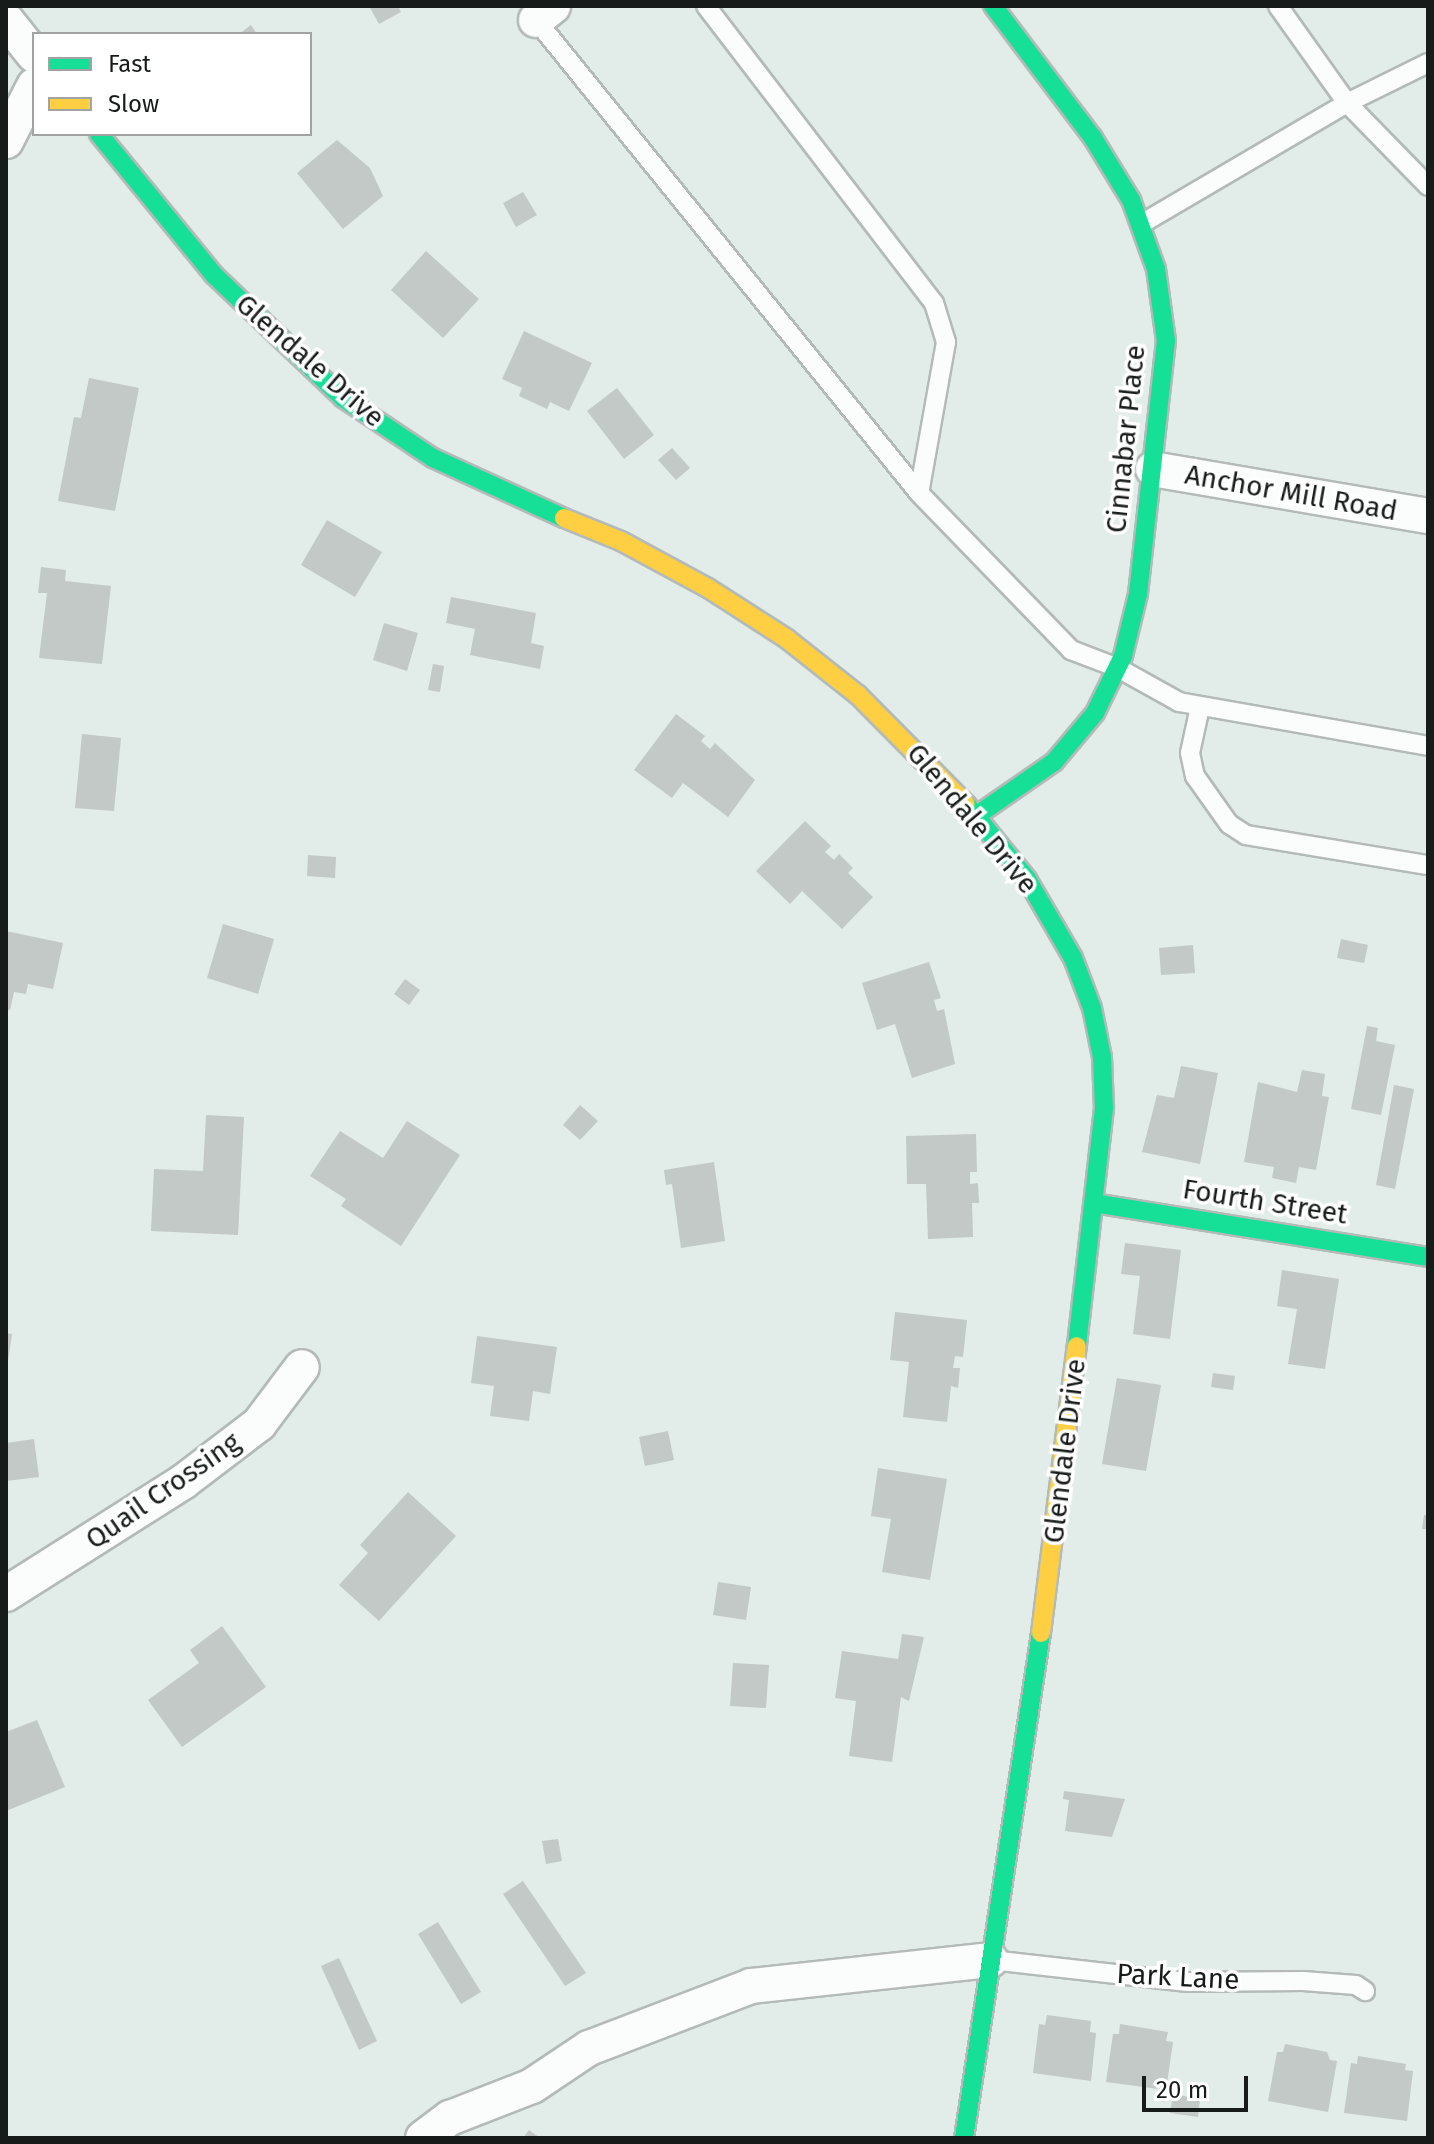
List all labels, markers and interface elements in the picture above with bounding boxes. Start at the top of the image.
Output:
legend [32,32,312,136]
text: Fast [108,50,151,78]
text: Slow [108,90,159,118]
street label: Glendale Drive [229,287,391,435]
street label: Cinnabar Place [1099,343,1153,535]
street label: Anchor Mill Road [1182,458,1400,528]
street label: Glendale Drive [900,737,1044,901]
street label: Fourth Street [1180,1172,1350,1232]
street label: Glendale Drive [1037,1357,1093,1545]
street label: Quail Crossing [79,1425,247,1557]
street label: Park Lane [1116,1957,1240,1997]
scale bar [1146,2060,1252,2110]
text: 20 m [1156,2076,1208,2104]

